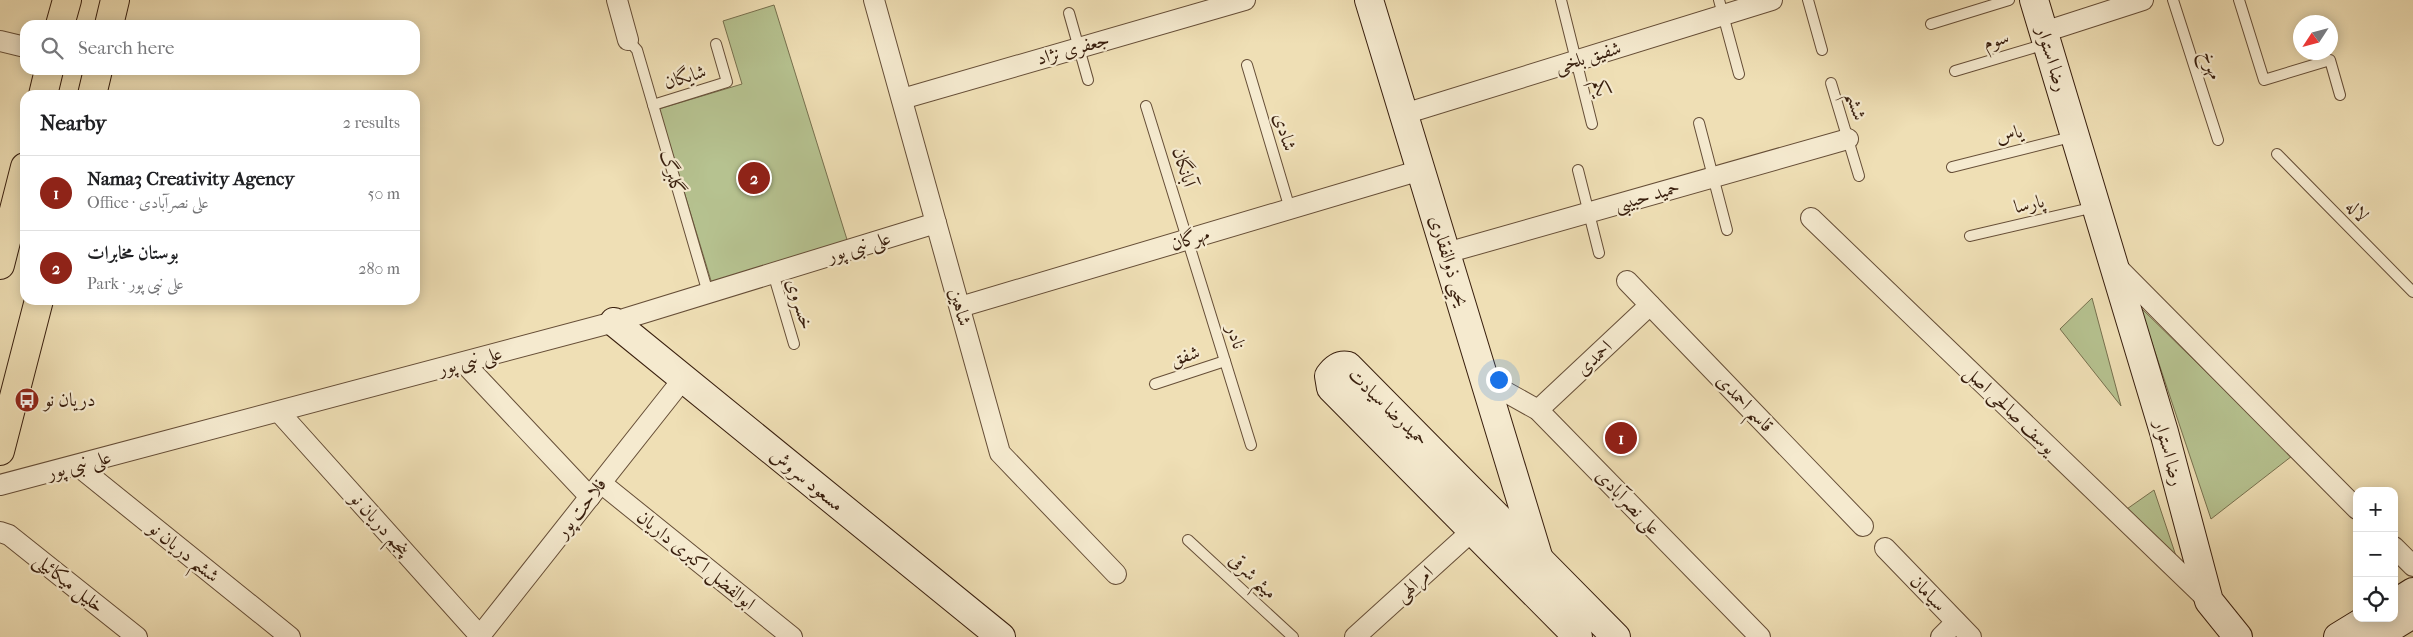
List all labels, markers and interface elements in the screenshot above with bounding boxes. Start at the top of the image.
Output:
north arrow [2293,15,2338,60]
search box [20,20,420,75]
street label: رضا استوار [2030,22,2072,95]
street label: سوم [1981,26,2013,59]
street label: جعفری نژاد [1034,28,1112,71]
icon: search [38,34,66,62]
street label: شفیق بلخی [1552,36,1624,79]
text: Search here [78,37,174,59]
street label: مهرخ [2191,48,2227,84]
street label: شایگان [661,58,709,95]
street label: یکم [1582,77,1614,102]
street label: ششم [1834,89,1871,125]
text: Nearby [40,111,106,135]
street label: شادی [1269,111,1301,153]
text: 2 results [343,113,400,132]
street label: یاس [1993,120,2026,149]
street label: آبانگان [1168,144,1203,191]
street label: گلبرگ [655,147,690,197]
pin: 2 [738,159,770,197]
text: Nama3 Creativity Agency [87,168,294,190]
street label: حمید حبیبی [1612,176,1683,220]
text: 1 [53,184,59,203]
text: 50 m [368,184,400,203]
street label: پارسا [2012,190,2048,220]
text: Office · علی نصرآبادی [87,193,209,212]
street label: لاله [2341,195,2373,227]
street label: یحیی ذوالفقاری [1420,213,1474,312]
street label: مهرگان [1168,222,1212,256]
street label: علی نبی پور [823,227,894,271]
text: بوستان مخابرات [87,242,179,264]
text: 2 [52,259,60,278]
text: 280 m [358,259,400,278]
text: Park · علی نبی پور [87,274,184,293]
street label: خسروی [781,276,818,333]
street label: شاهین [944,286,976,328]
street label: نادر [1221,320,1250,352]
street label: احمدی [1571,336,1617,380]
street label: شفق [1168,341,1203,372]
street label: علی نبی پور [434,342,505,383]
street label: یوسف صالحی اصل [1958,361,2061,461]
street label: حمیدرضا سیادت [1343,363,1433,451]
your location [1486,367,1512,393]
street label: قاسم احمدی [1706,369,1778,442]
bus stop icon: دریان نو [14,387,40,413]
place label: دریان نو [42,389,96,412]
street label: رضا استوار [2148,416,2188,489]
pin: 1 [1605,419,1637,457]
street label: مسعود سروش [765,444,848,517]
street label: علی نبی پور [43,446,114,487]
street label: علی نصرآبادی [1589,464,1665,542]
street label: فلاحت پور [550,474,613,545]
street label: پنجم دریان‌ نو [339,486,416,567]
map controls [2353,487,2398,622]
button: + [2353,487,2398,532]
street label: ابوالفضل اکبری داریان [631,506,760,616]
street label: ششم دریان نو [138,516,224,593]
button: − [2353,532,2398,577]
street label: میثم شرقی [1219,548,1281,609]
street label: خلیل میکائیلی [28,549,109,620]
street label: امرالهی [1390,561,1439,608]
street label: سیامان [1905,570,1951,616]
button: locate [2353,577,2398,622]

